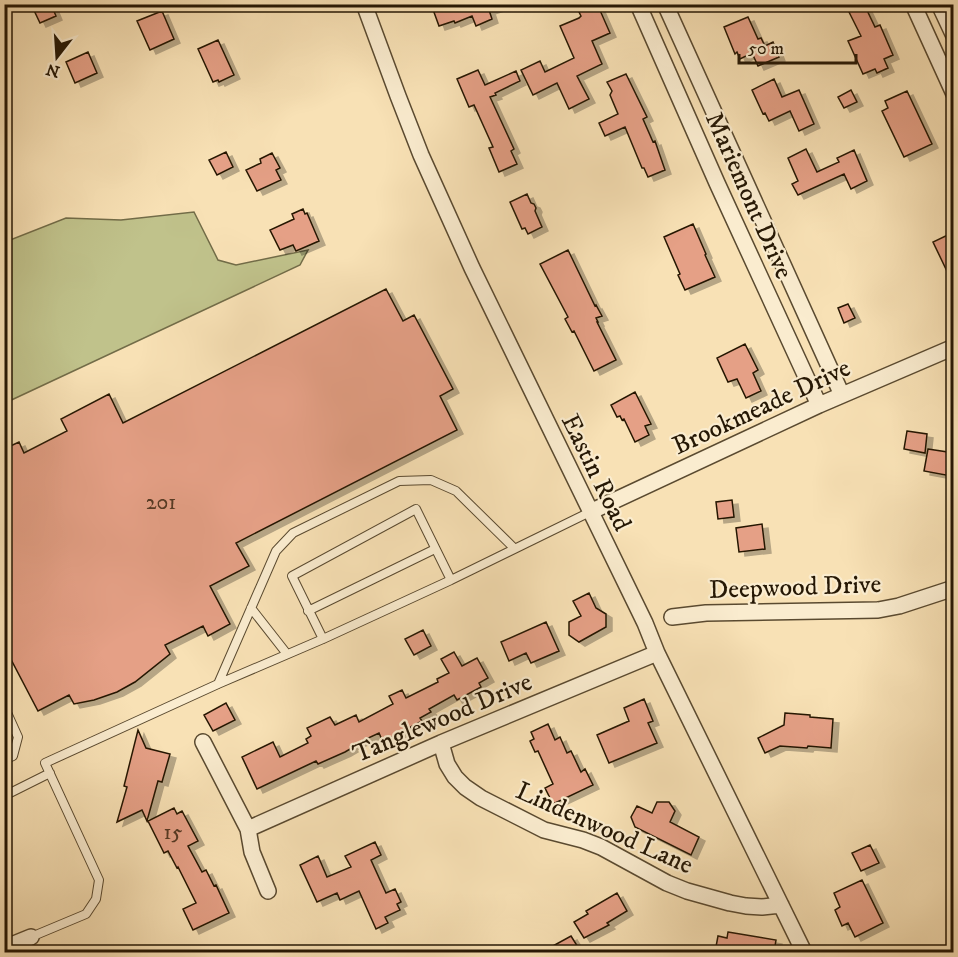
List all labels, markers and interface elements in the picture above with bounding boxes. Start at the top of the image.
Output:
north arrow [27,27,87,87]
scale bar [739,27,856,65]
text: 50 m [748,38,784,60]
text: N [44,59,62,82]
street label: Mariemont Drive [697,107,800,284]
street label: Brookmeade Drive [667,352,856,463]
street label: Eastin Road [553,409,638,537]
house number: 201 [146,489,176,516]
street label: Deepwood Drive [708,568,882,607]
street label: Tanglewood Drive [348,666,537,771]
street label: Lindenwood Lane [511,775,698,882]
house number: 15 [164,819,183,846]

